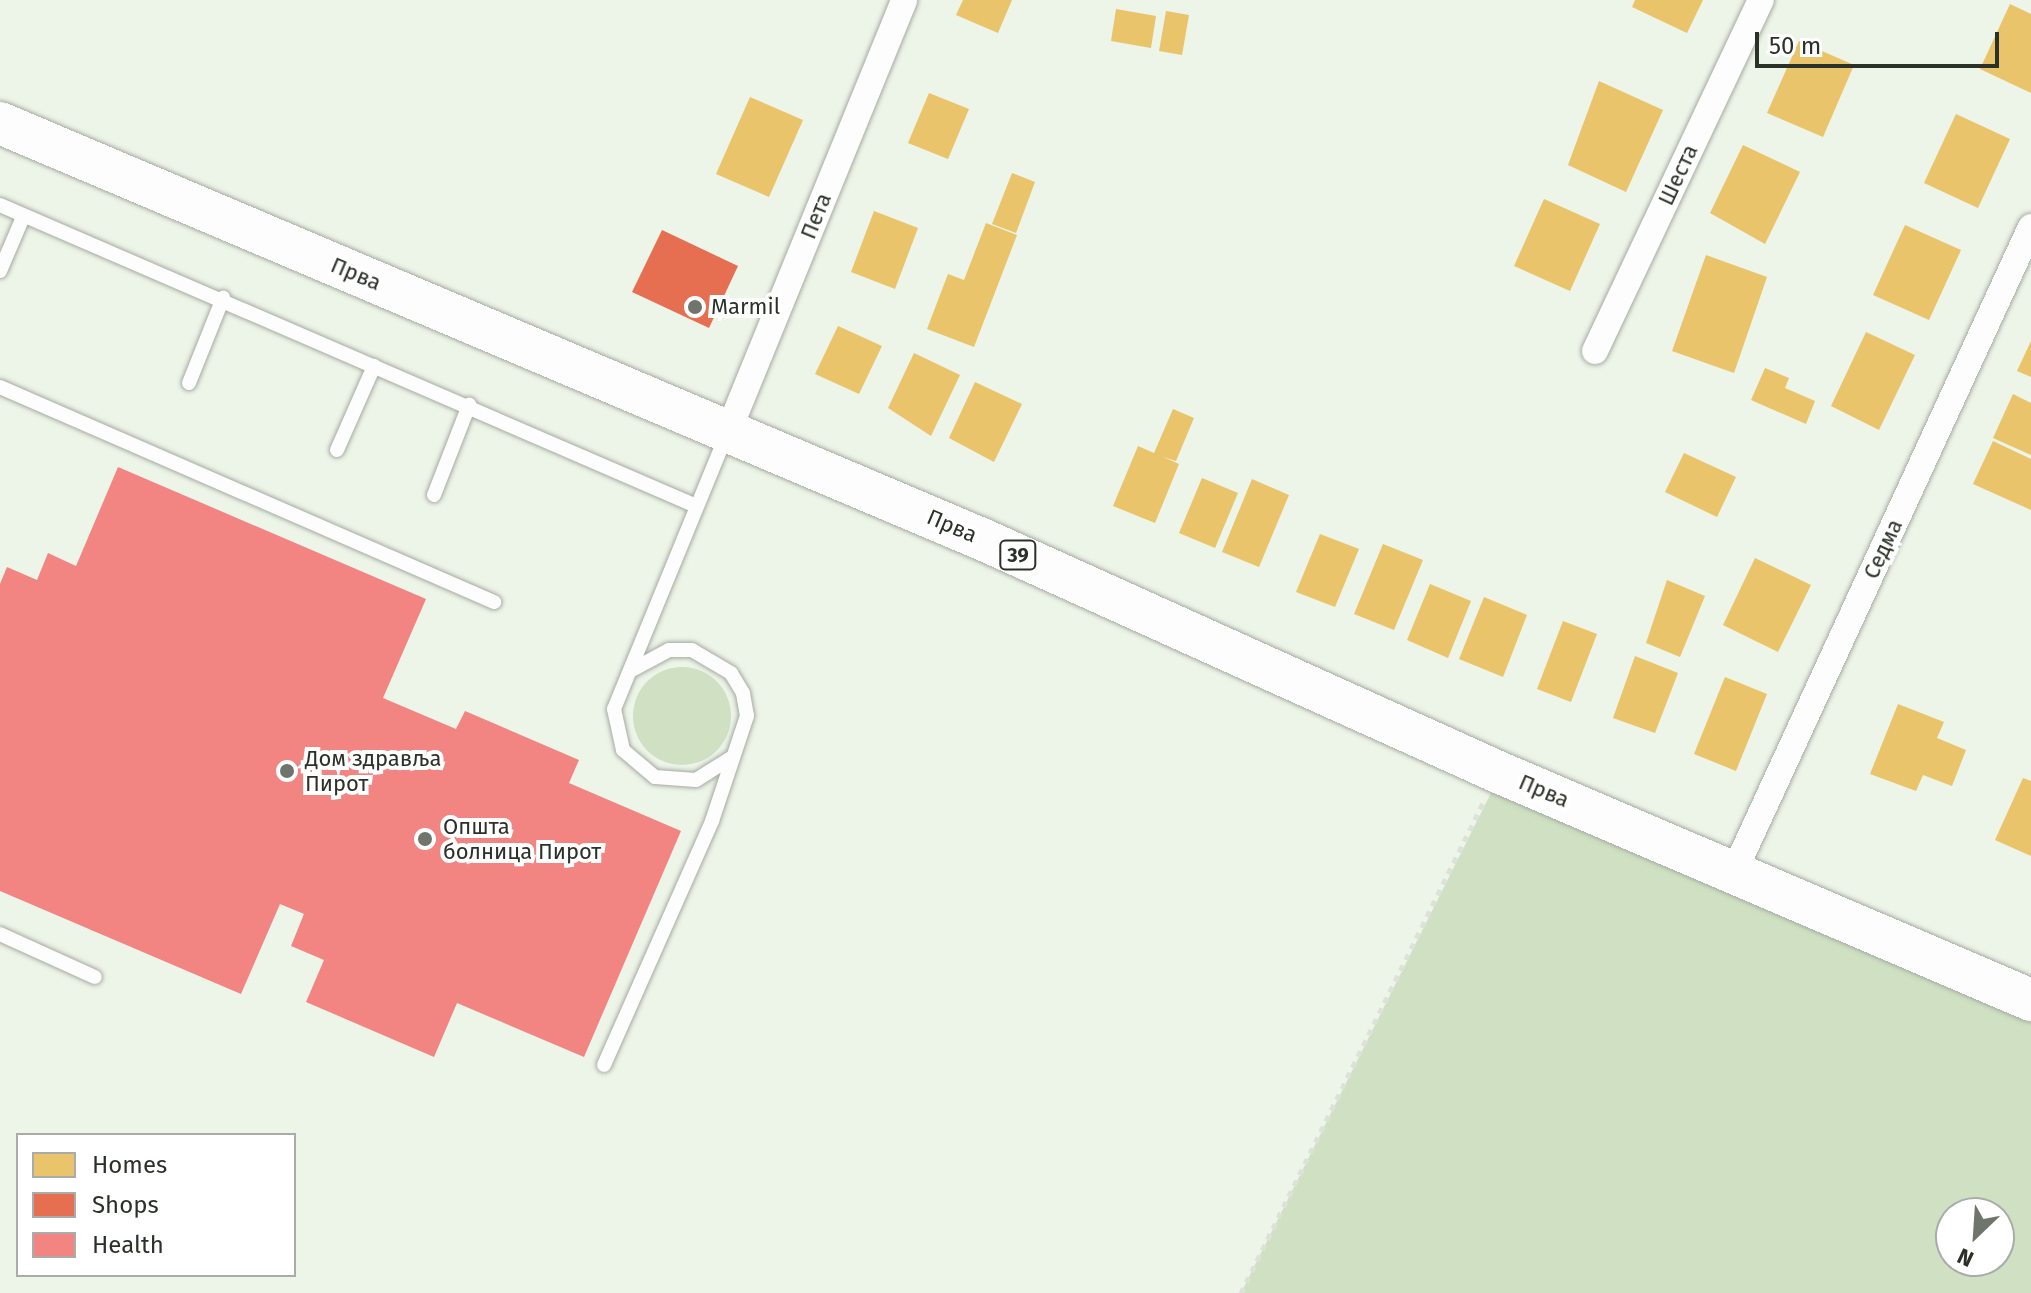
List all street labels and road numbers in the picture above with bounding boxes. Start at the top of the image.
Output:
street label: Шеста [1653,140,1703,210]
street label: Пета [795,189,837,243]
street label: Прва [327,252,385,296]
street label: Прва [923,504,981,548]
street label: Седма [1858,515,1908,583]
road number: 39 [998,539,1038,571]
street label: Прва [1515,769,1573,813]

